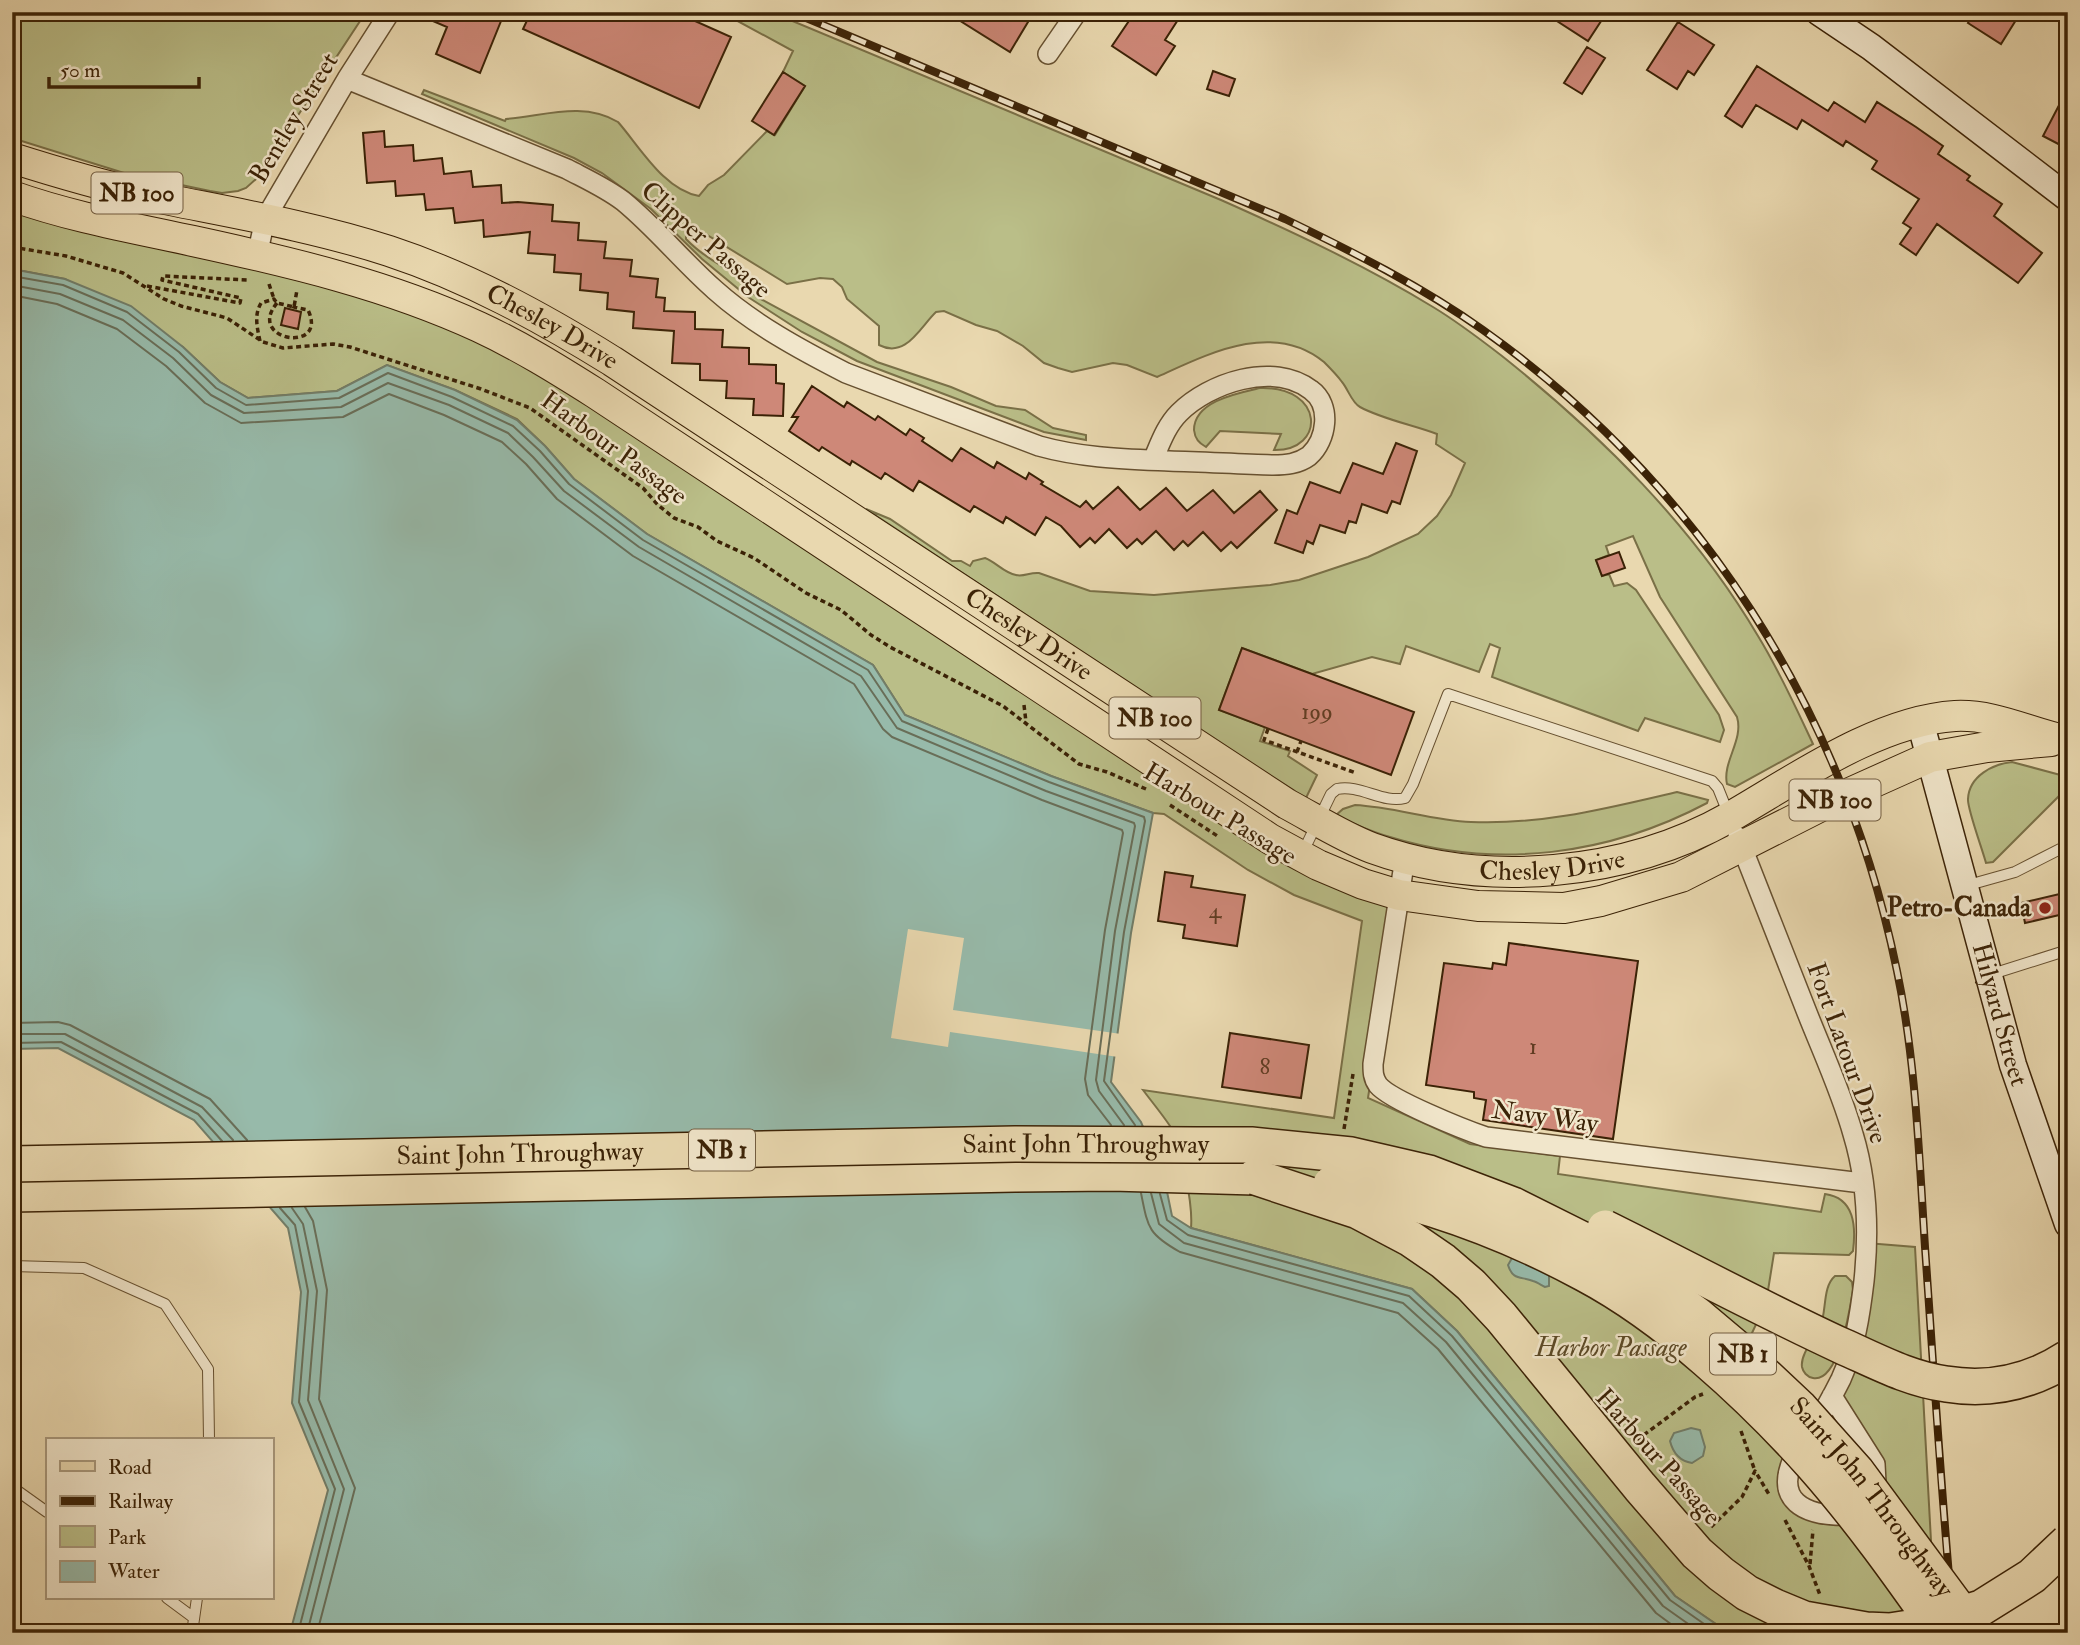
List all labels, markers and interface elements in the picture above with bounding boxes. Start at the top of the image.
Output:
scale bar [49,46,200,90]
street label: Bentley Street [243,47,345,189]
text: 50 m [60,57,101,84]
road number: NB 100 [92,173,182,214]
street label: Clipper Passage [634,175,778,306]
street label: Chesley Drive [481,277,624,377]
street label: Harbour Passage [535,384,693,512]
street label: Chesley Drive [959,581,1099,688]
house number: 199 [1301,697,1333,726]
road number: NB 100 [1110,698,1200,738]
street label: Harbour Passage [1138,756,1303,872]
road number: NB 100 [1790,780,1881,820]
street label: Chesley Drive [1478,843,1628,888]
place label: Petro-Canada [1887,892,2032,924]
house number: 4 [1209,896,1223,925]
marker: Petro-Canada [2037,900,2053,916]
street label: Hilyard Street [1965,939,2035,1090]
street label: Fort Latour Drive [1799,958,1895,1148]
house number: 1 [1529,1032,1537,1061]
house number: 8 [1260,1052,1271,1081]
street label: Navy Way [1490,1094,1601,1140]
street label: Saint John Throughway [962,1128,1210,1161]
road number: NB 1 [689,1130,755,1170]
street label: Saint John Throughway [396,1135,644,1172]
park label: Harbor Passage [1534,1332,1687,1364]
road number: NB 1 [1710,1334,1776,1374]
street label: Harbour Passage [1588,1382,1728,1532]
street label: Saint John Throughway [1783,1390,1961,1604]
legend [46,1438,273,1600]
text: Road [108,1454,153,1481]
text: Railway [108,1488,174,1515]
text: Park [108,1524,146,1551]
text: Water [107,1558,160,1585]

